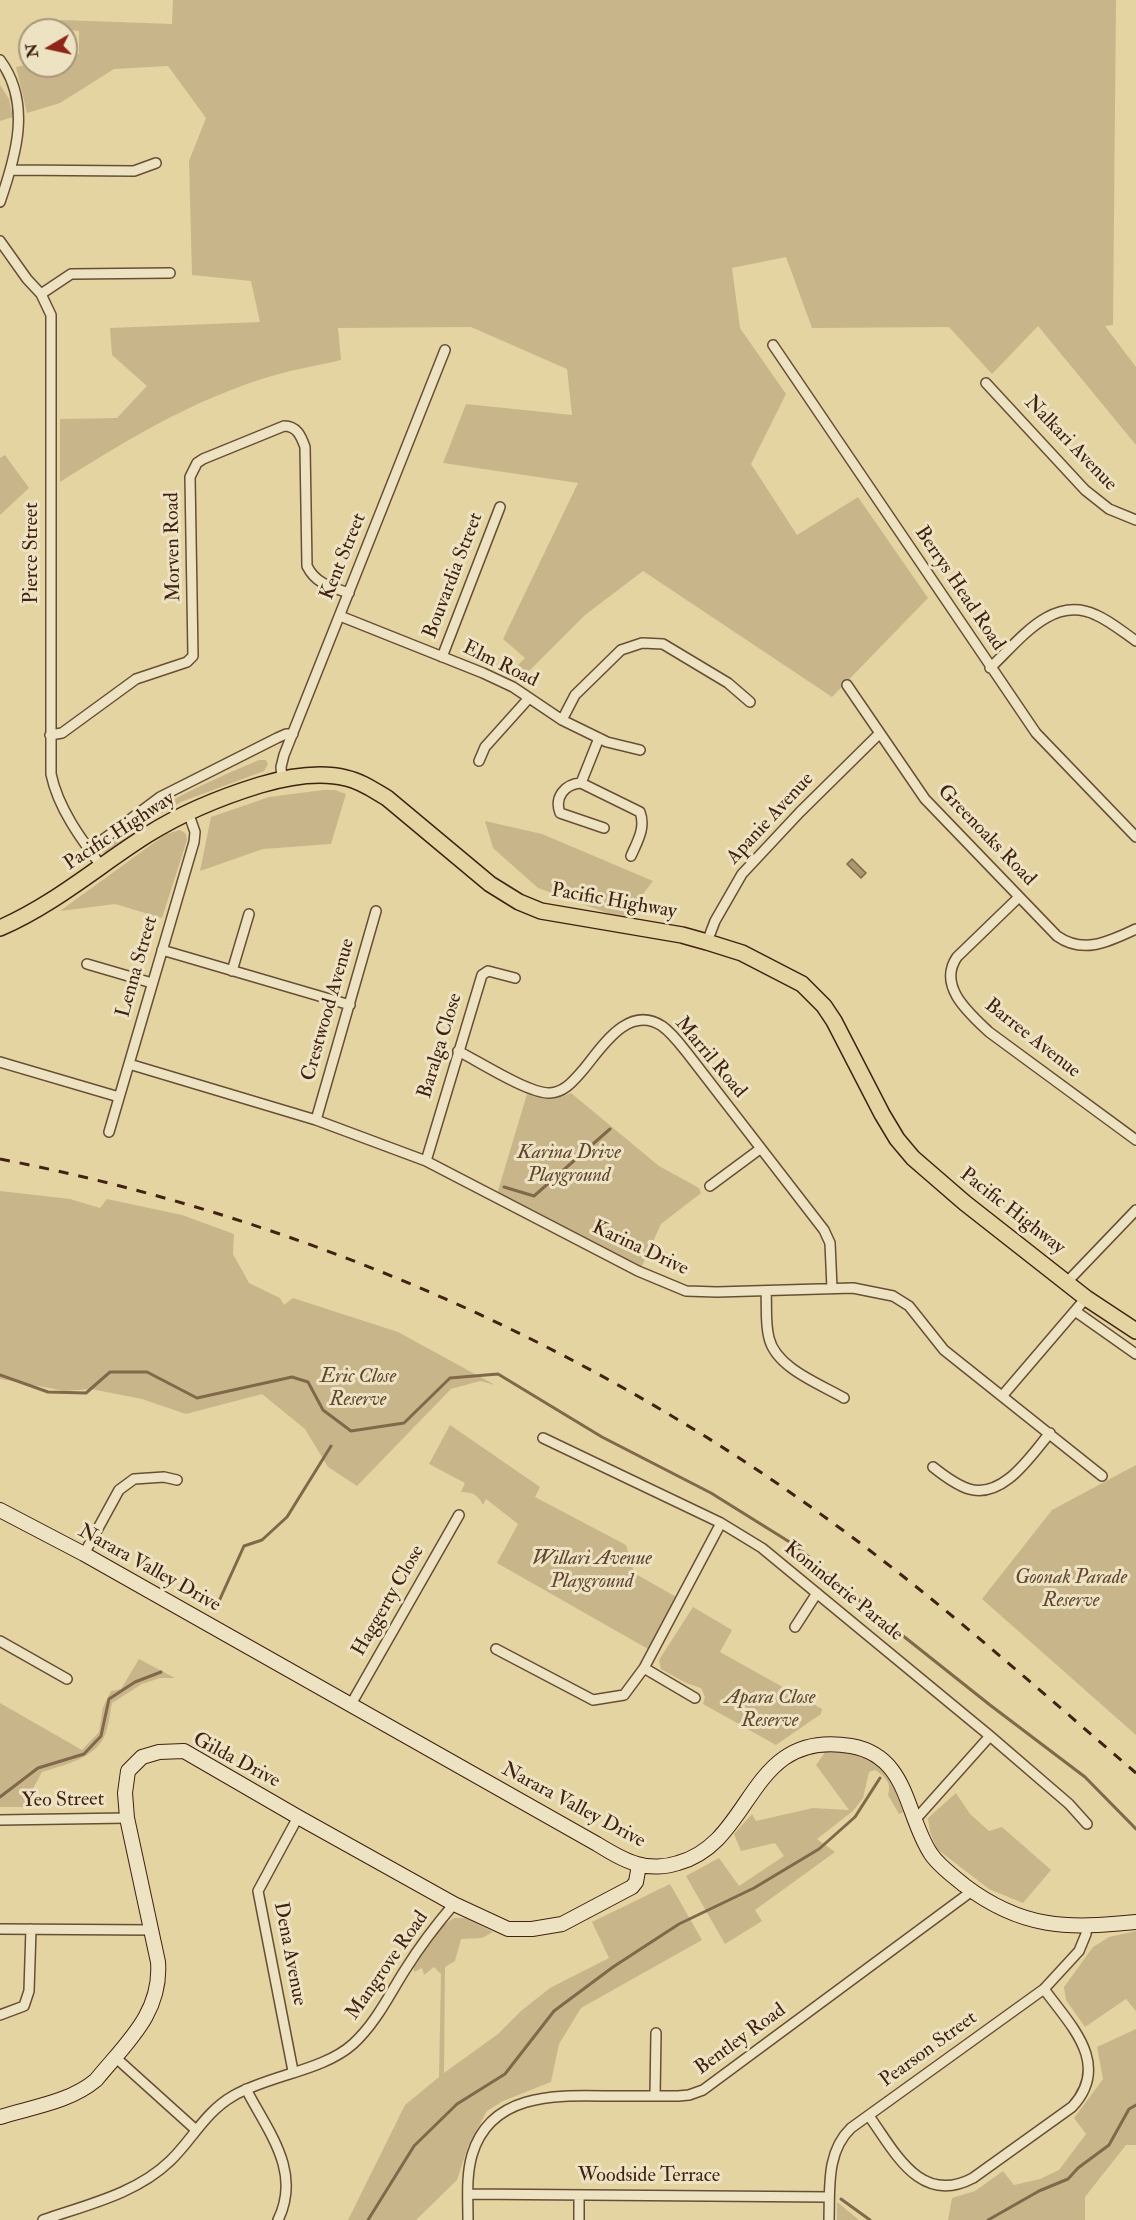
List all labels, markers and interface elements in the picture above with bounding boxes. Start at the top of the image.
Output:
north arrow [18,18,78,78]
text: N [21,42,43,59]
street label: Nalkari Avenue [1019,391,1121,497]
street label: Morven Road [161,492,187,602]
street label: Pierce Street [21,502,45,604]
street label: Kent Street [316,510,372,604]
street label: Bouvardia Street [419,510,489,642]
street label: Berrys Head Road [909,522,1009,656]
street label: Elm Road [458,636,542,694]
street label: Apanie Avenue [722,768,820,870]
street label: Greenoaks Road [932,780,1040,892]
street label: Pacific Highway [60,787,180,877]
street label: Pacific Highway [549,879,679,925]
street label: Lenna Street [112,914,164,1020]
street label: Crestwood Avenue [297,936,361,1084]
street label: Baralga Close [414,990,468,1102]
street label: Barree Avenue [979,994,1085,1084]
street label: Marril Road [669,1012,751,1104]
park label: Karina Drive Playground [517,1142,621,1189]
street label: Pacific Highway [955,1163,1069,1261]
street label: Karina Drive [588,1216,692,1282]
park label: Eric Close Reserve [320,1366,396,1413]
street label: Narara Valley Drive [74,1520,224,1618]
street label: Koninderie Parade [779,1537,907,1647]
street label: Haggerty Close [348,1541,430,1661]
park label: Willari Avenue Playground [532,1548,652,1595]
park label: Goonak Parade Reserve [1015,1567,1127,1614]
park label: Apara Close Reserve [724,1687,816,1734]
street label: Gilda Drive [188,1728,284,1794]
street label: Narara Valley Drive [497,1758,649,1854]
street label: Yeo Street [22,1788,104,1814]
street label: Dena Avenue [267,1900,311,2008]
street label: Mangrove Road [342,1907,434,2025]
street label: Bentley Road [691,1999,791,2081]
street label: Pearson Street [876,2007,982,2093]
street label: Woodside Terrace [578,2165,720,2189]

